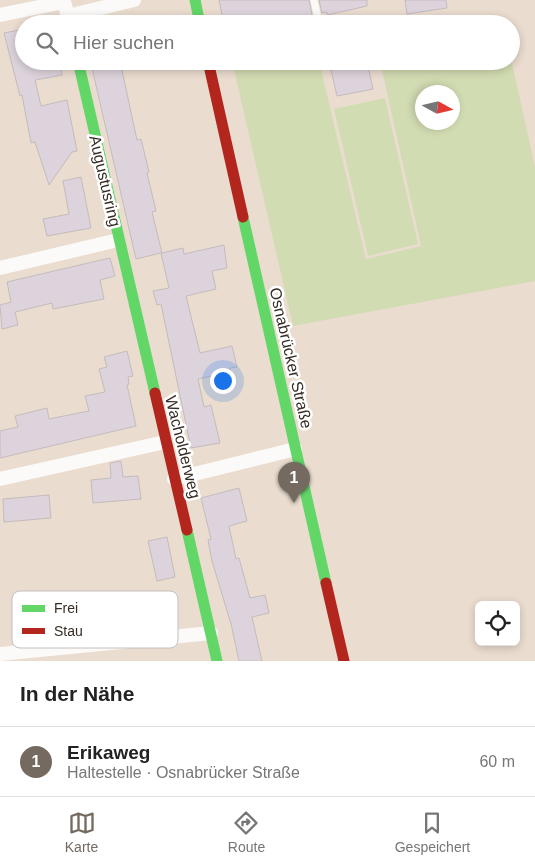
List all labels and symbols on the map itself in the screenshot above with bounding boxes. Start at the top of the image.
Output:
north arrow [415,85,460,130]
street label: Augustusring [86,134,124,228]
street label: Osnabrücker Straße [267,286,316,430]
your location [210,368,236,394]
street label: Wacholderweg [162,394,204,500]
pin: 1 [278,462,310,503]
legend [12,591,178,648]
text: Frei [54,600,78,616]
text: Stau [54,623,83,639]

